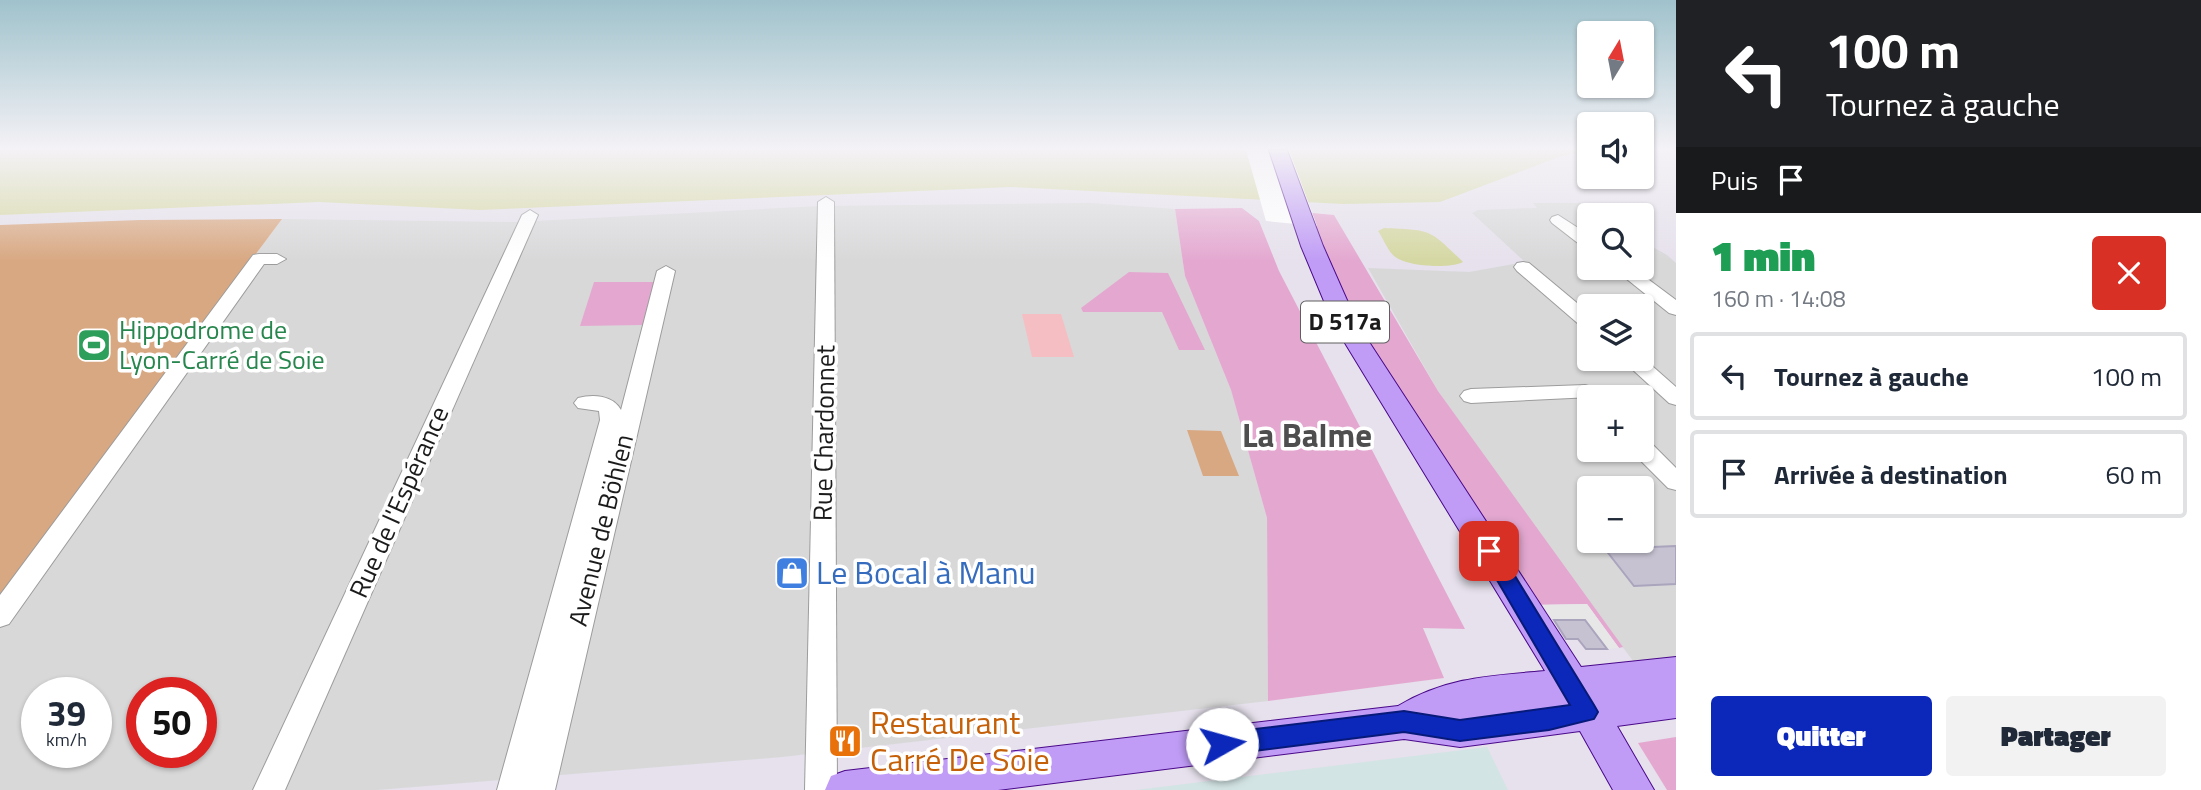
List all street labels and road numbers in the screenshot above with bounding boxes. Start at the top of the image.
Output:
road number: D 517a [1301,302,1389,342]
street label: Rue Chardonnet [802,345,845,521]
street label: Rue de l'Espérance [339,400,458,604]
street label: Avenue de Böhlen [558,430,643,630]

